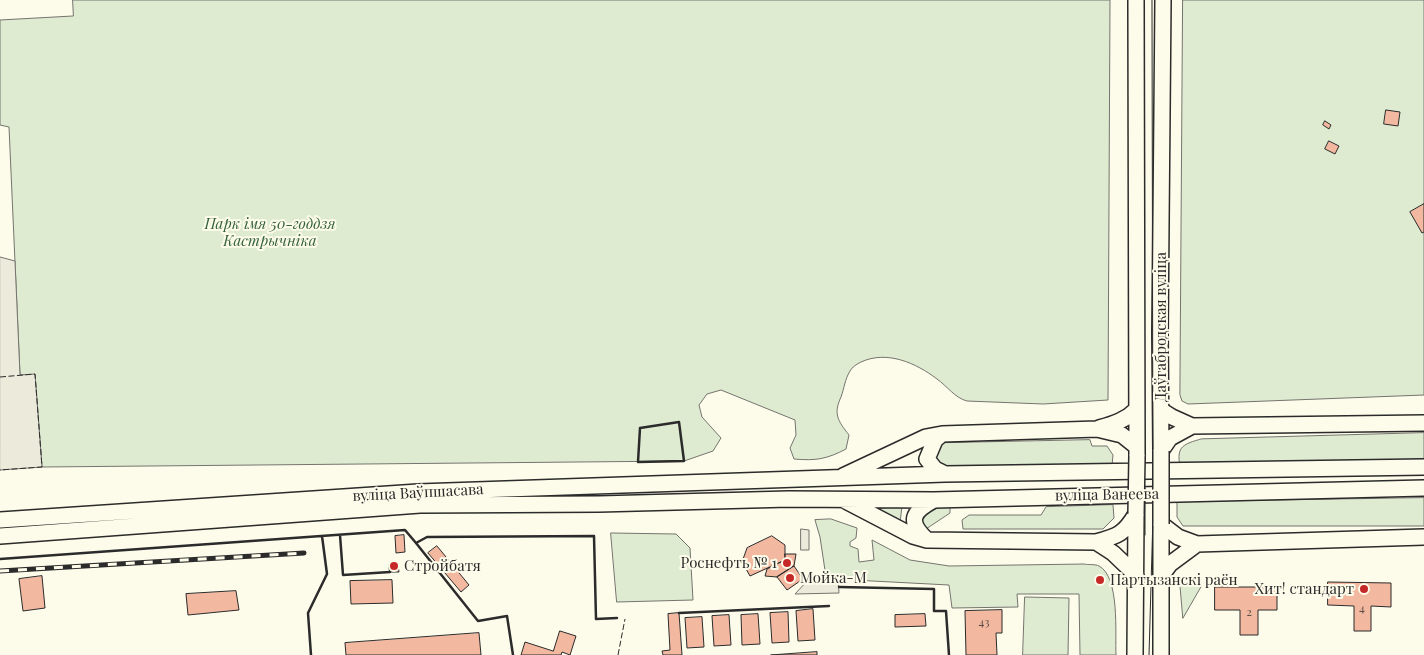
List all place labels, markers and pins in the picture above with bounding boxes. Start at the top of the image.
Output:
place label: Роснефть № 1 [681,554,777,572]
place label: Стройбатя [404,557,481,575]
marker: Роснефть № 1 [781,557,793,569]
marker: Стройбатя [388,560,400,572]
place label: Мойка-М [800,569,867,587]
place label: Партызанскі раён [1110,571,1238,589]
marker: Мойка-М [784,572,796,584]
marker: Партызанскі раён [1094,574,1106,586]
place label: Хит! стандарт [1255,580,1354,598]
marker: Хит! стандарт [1358,583,1370,595]

